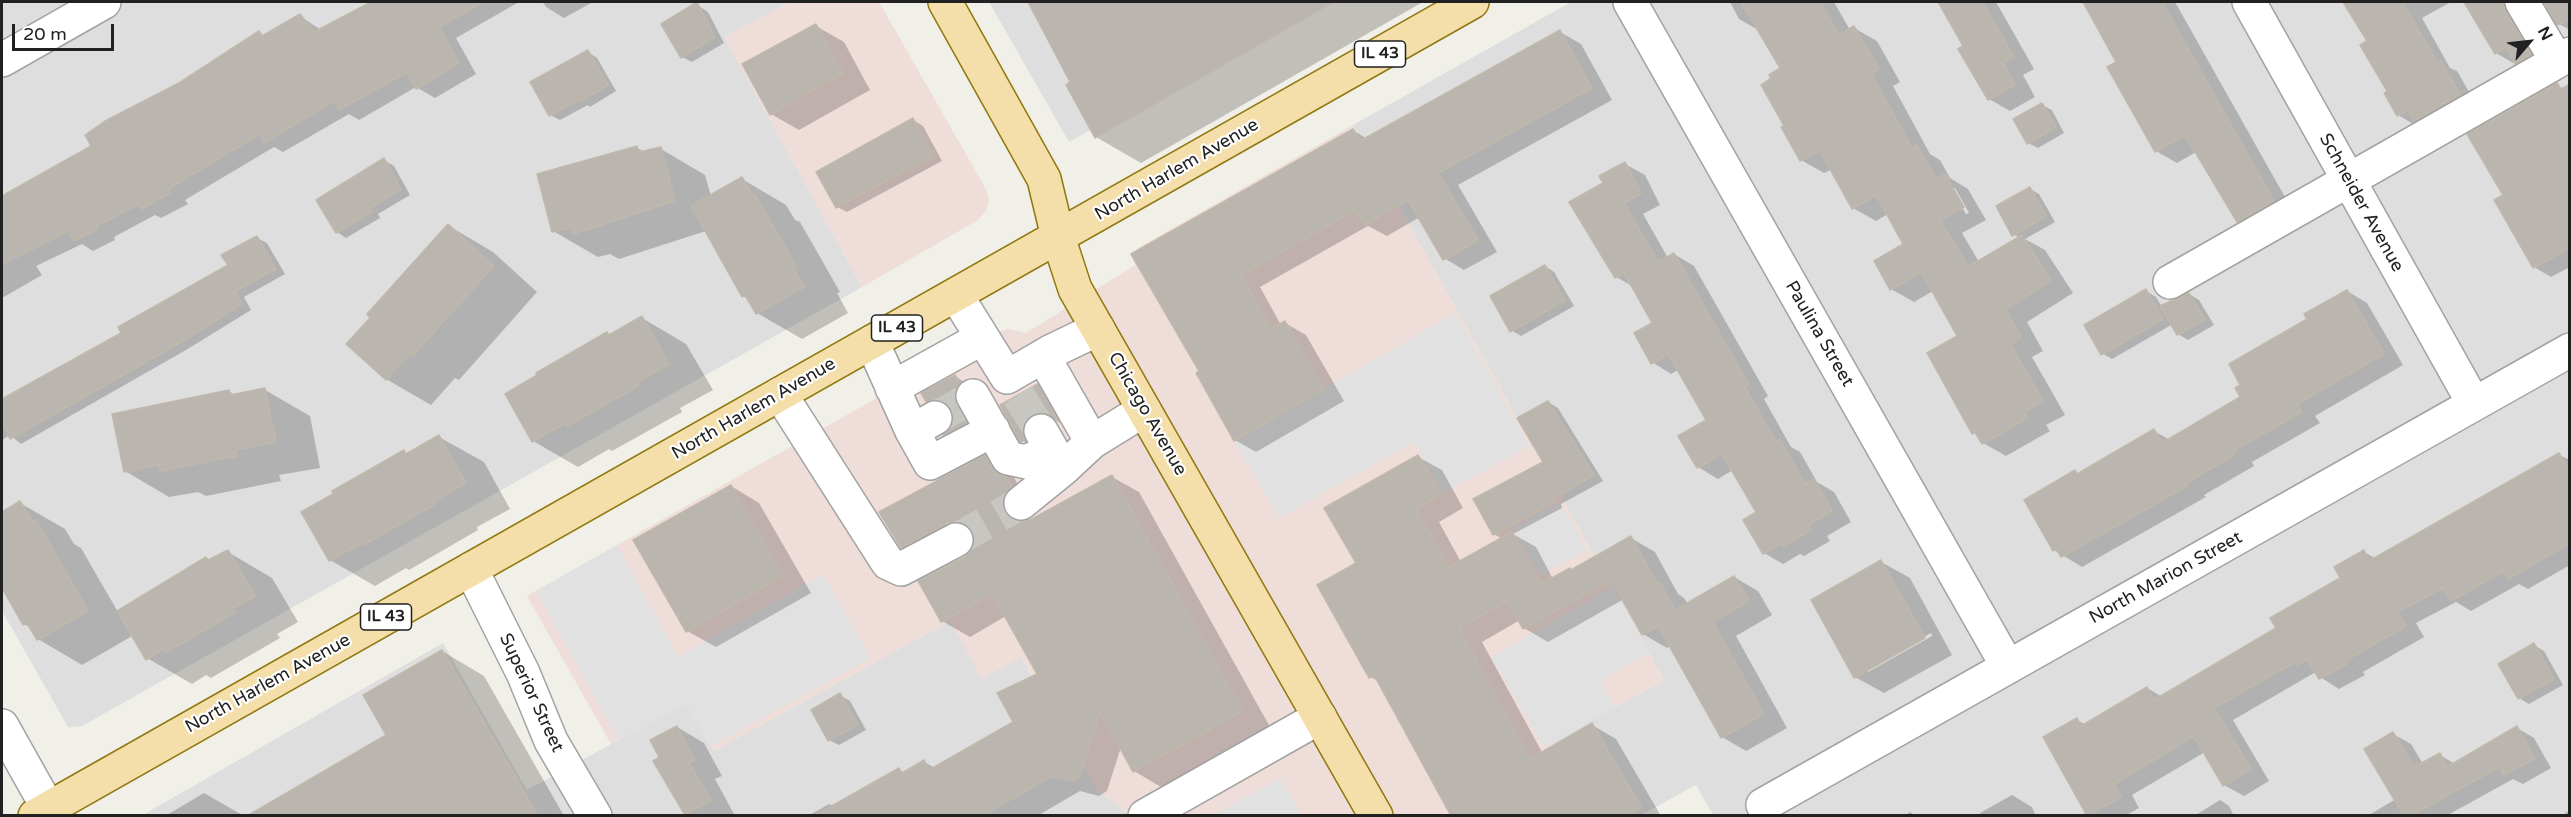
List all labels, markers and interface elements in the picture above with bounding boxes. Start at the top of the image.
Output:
scale bar [15,12,117,50]
north arrow [2499,12,2559,72]
text: 20 m [23,23,67,45]
text: N [2533,23,2557,44]
road number: IL 43 [1354,41,1406,67]
street label: North Harlem Avenue [1091,114,1263,226]
street label: Schneider Avenue [2314,130,2408,276]
street label: Paulina Street [1780,277,1858,391]
road number: IL 43 [872,315,922,341]
street label: Chicago Avenue [1103,348,1191,480]
street label: North Harlem Avenue [668,353,840,465]
street label: North Marion Street [2086,527,2246,629]
road number: IL 43 [360,604,412,630]
street label: North Harlem Avenue [182,630,354,738]
street label: Superior Street [494,630,568,756]

